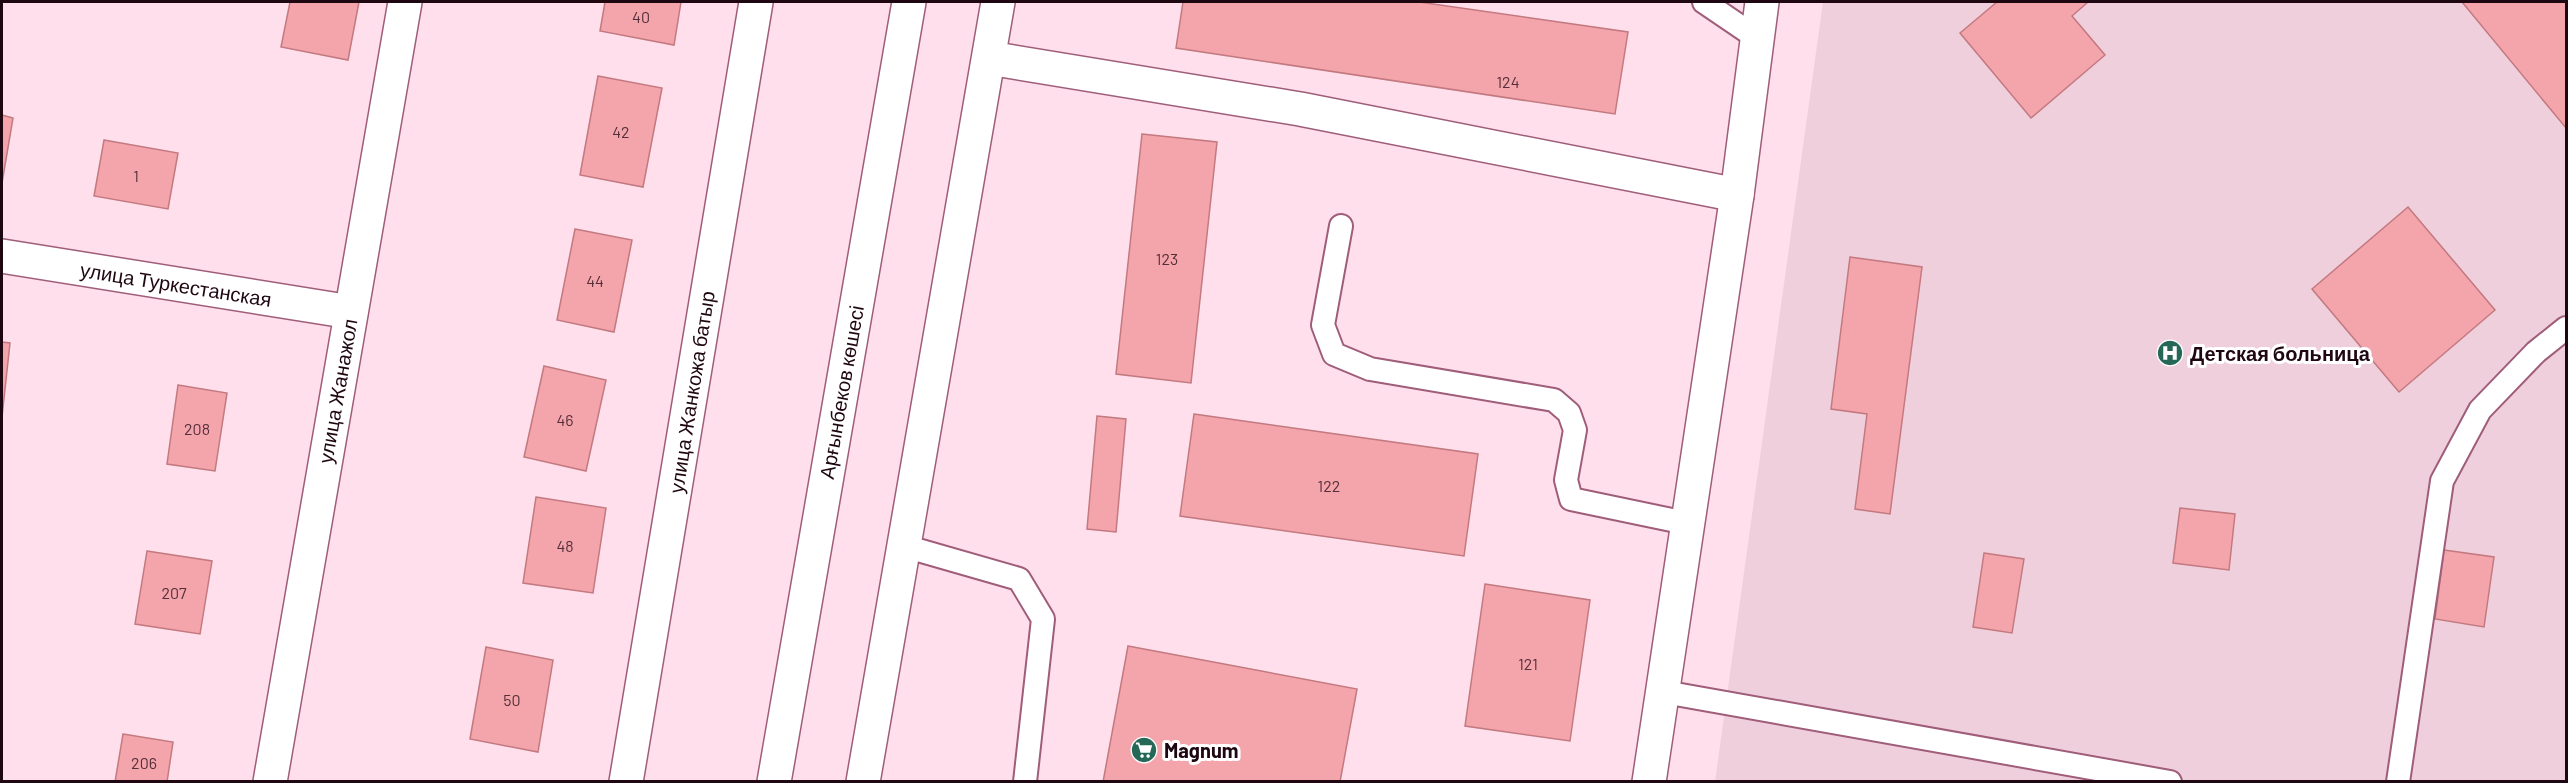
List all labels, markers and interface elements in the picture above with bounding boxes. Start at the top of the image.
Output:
house number: 40 [632,7,650,26]
house number: 124 [1497,72,1520,91]
house number: 42 [612,122,630,141]
house number: 1 [133,166,139,185]
house number: 123 [1156,249,1178,268]
street label: улица Туркестанская [79,257,273,311]
house number: 44 [586,271,604,290]
street label: улица Жанкожа батыр [663,289,719,495]
street label: Арғынбеков көшесі [814,303,868,481]
street label: улица Жанажол [312,317,362,465]
hospital icon: Детская больница [2155,338,2185,368]
place label: Детская больница [2190,341,2371,365]
house number: 46 [556,410,574,429]
house number: 208 [184,419,210,438]
house number: 122 [1318,476,1340,495]
house number: 48 [556,536,574,555]
house number: 207 [161,583,187,602]
house number: 121 [1518,654,1538,673]
house number: 50 [503,690,521,709]
supermarket icon: Magnum [1129,735,1159,765]
place label: Magnum [1164,738,1239,762]
house number: 206 [131,753,157,772]

